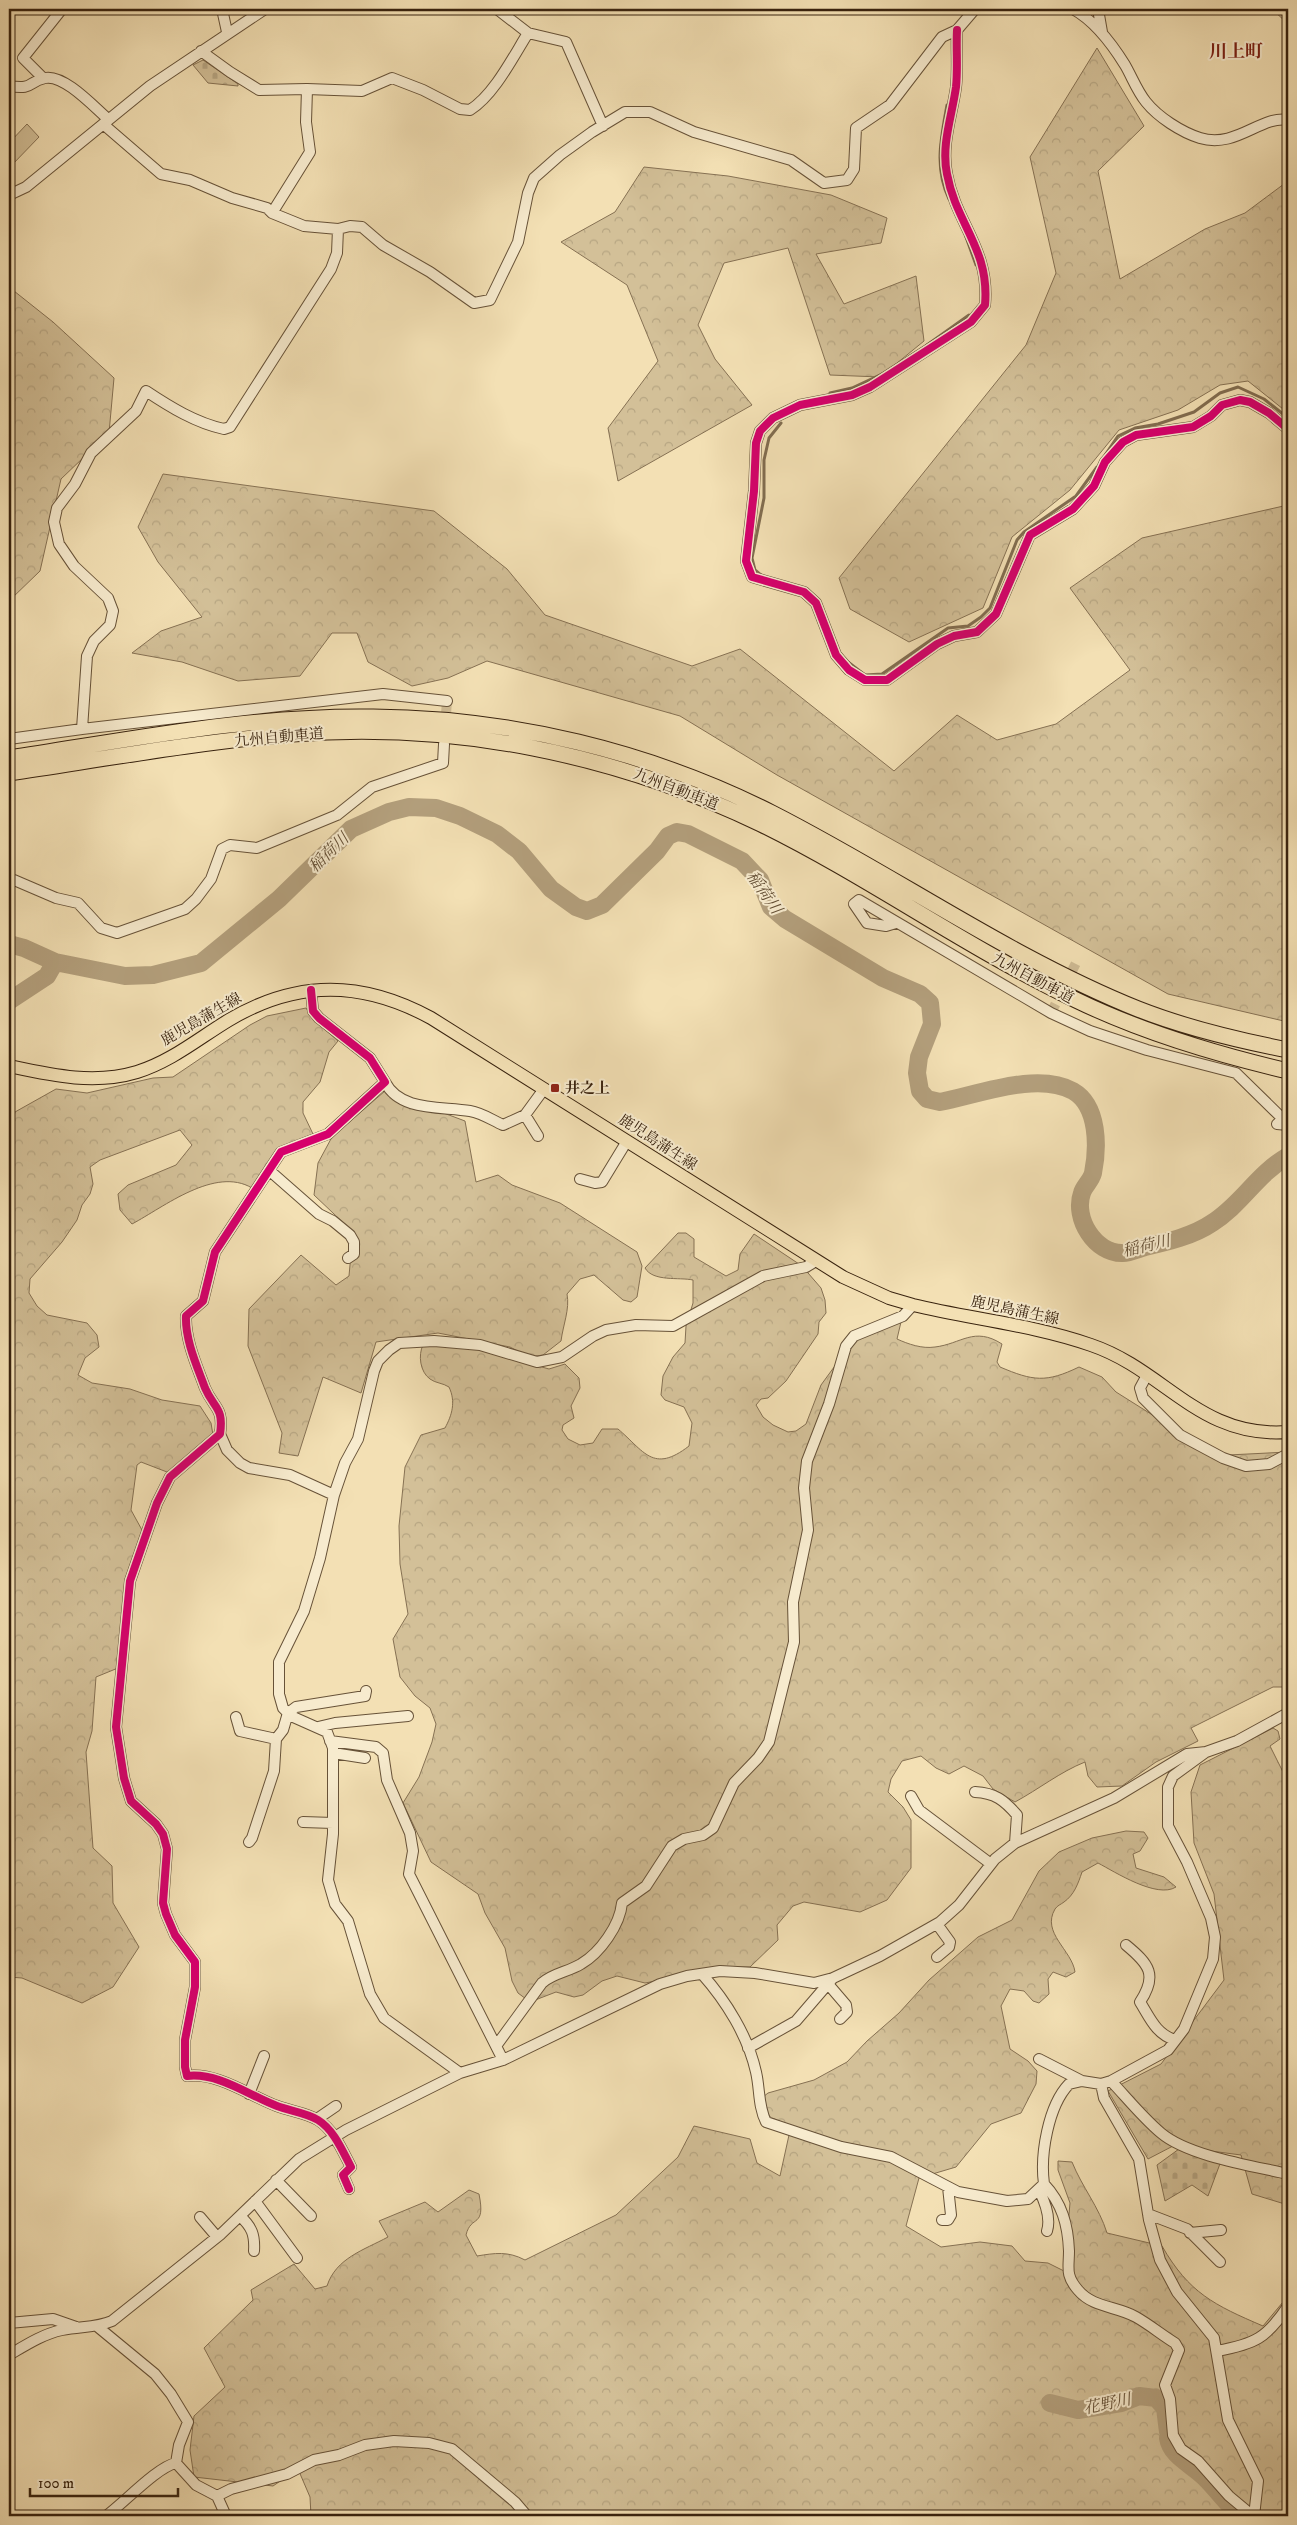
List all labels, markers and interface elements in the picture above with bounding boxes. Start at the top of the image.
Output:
district label: 川上町 [1209,41,1263,63]
street label: 九州自動車道 [233,724,325,751]
street label: 九州自動車道 [630,764,721,814]
water label: 稲荷川 [304,827,354,877]
water label: 稲荷川 [742,867,787,920]
street label: 九州自動車道 [989,949,1077,1008]
street label: 鹿児島蒲生線 [158,989,245,1050]
place label: 井之上 [565,1079,610,1098]
marker: 井之上 [549,1082,561,1094]
street label: 鹿児島蒲生線 [615,1110,701,1175]
water label: 稲荷川 [1121,1230,1174,1261]
street label: 鹿児島蒲生線 [969,1292,1061,1329]
water label: 花野川 [1082,2389,1135,2419]
scale bar [30,2465,178,2497]
text: 100 m [38,2474,74,2493]

